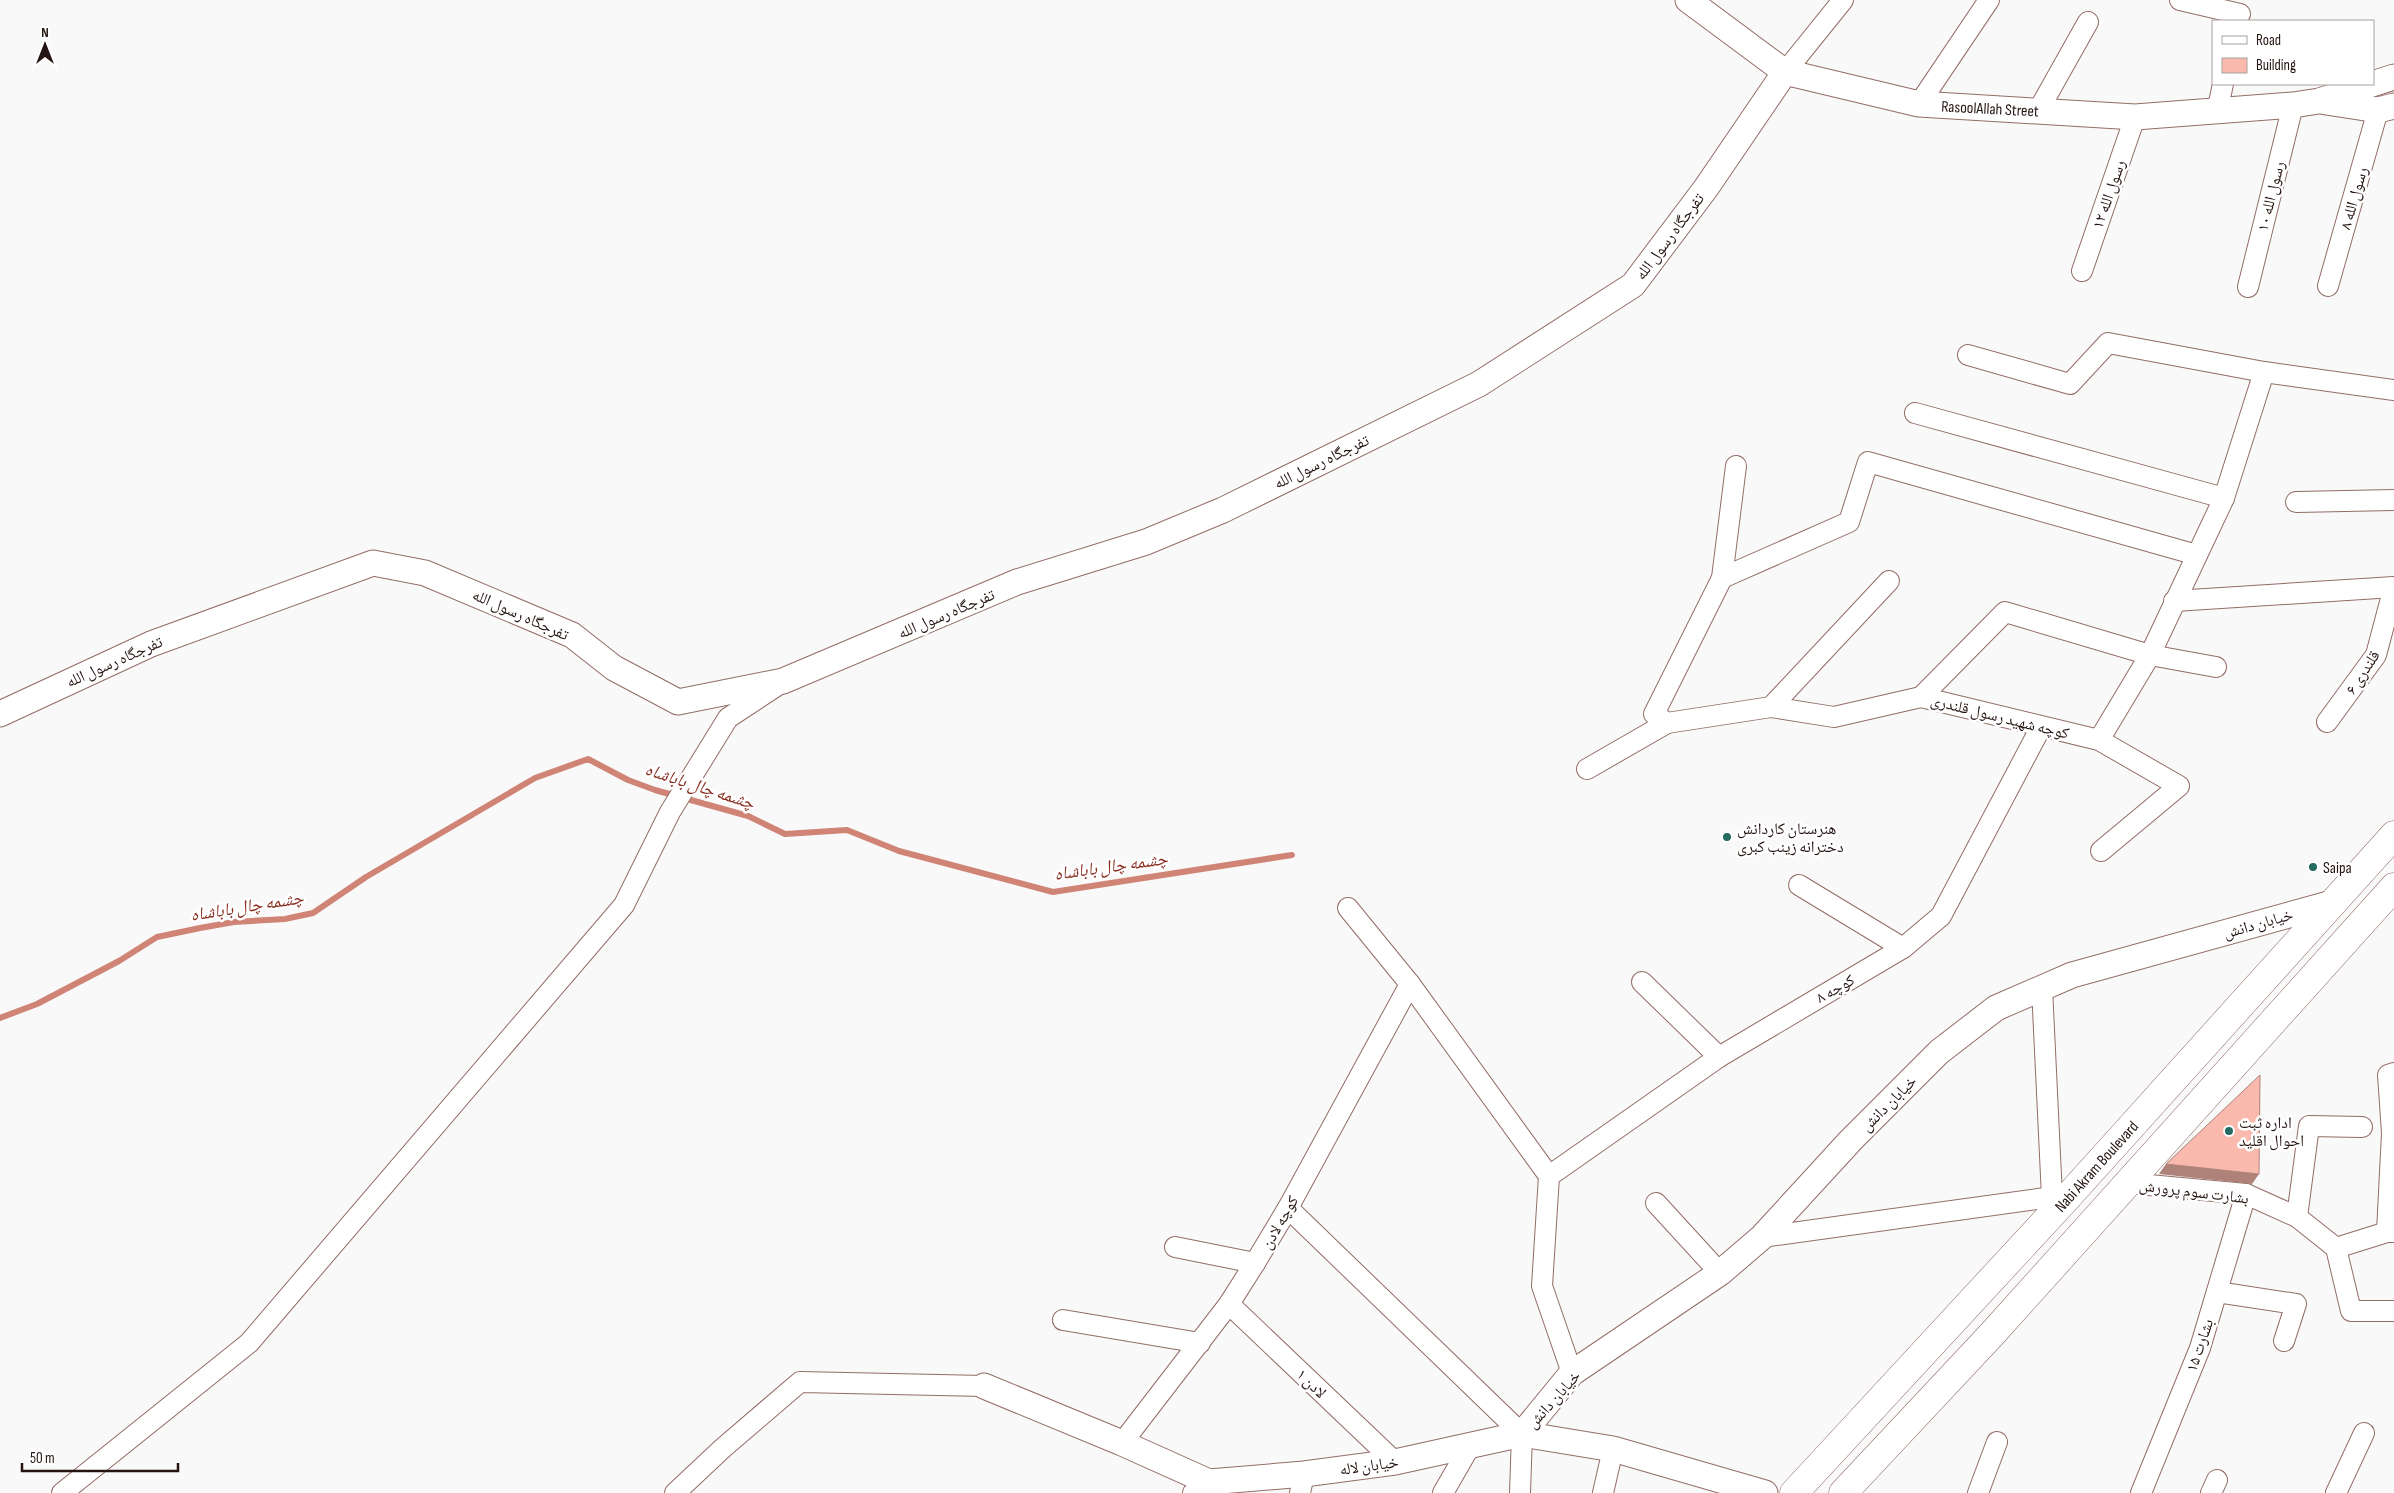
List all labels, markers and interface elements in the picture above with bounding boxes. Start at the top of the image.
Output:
north arrow [20,20,70,70]
legend [2212,20,2374,85]
text: N [41,24,49,41]
text: Road [2256,31,2281,50]
text: Building [2256,56,2296,75]
street label: RasoolAllah Street [1941,97,2039,122]
street label: رسول الله ۱۲ [2089,158,2130,231]
street label: رسول الله ۱۰ [2254,159,2289,233]
street label: رسول الله ۸ [2336,165,2372,232]
street label: تفرجگاه رسول الله [1631,190,1709,284]
street label: تفرجگاه رسول الله [1271,431,1373,494]
street label: تفرجگاه رسول الله [895,585,998,643]
street label: تفرجگاه رسول الله [469,586,572,645]
street label: تفرجگاه رسول الله [64,633,166,692]
street label: قلندری ۶ [2342,647,2384,698]
street label: کوچه شهید رسول قلندری [1929,691,2071,744]
water label: چشمه چال باباشاه [642,759,758,814]
place label: هنرستان کاردانش دخترانه زینب کبری [1737,820,1844,857]
marker: هنرستان کاردانش دخترانه زینب کبری [1721,831,1733,843]
water label: چشمه چال باباشاه [1053,848,1170,885]
place label: Saipa [2323,859,2352,878]
marker: Saipa [2307,861,2319,873]
water label: چشمه چال باباشاه [189,887,306,926]
street label: خیابان دانش [2221,905,2295,943]
street label: کوچه ۸ [1813,971,1859,1008]
street label: خیابان دانش [1857,1072,1921,1136]
place label: اداره ثبت احوال اقلید [2239,1114,2304,1151]
street label: Nabi Akram Boulevard [2051,1118,2143,1216]
marker: اداره ثبت احوال اقلید [2223,1125,2235,1137]
street label: بشارت سوم پرورش [2138,1176,2250,1209]
street label: کوچه لادن [1257,1192,1303,1253]
street label: بشارت ۱۵ [2183,1317,2218,1374]
street label: لادن ۱ [1292,1365,1330,1403]
street label: خیابان دانش [1523,1367,1585,1433]
scale bar [22,1440,179,1472]
text: 50 m [30,1449,55,1468]
street label: خیابان لاله [1339,1453,1400,1480]

